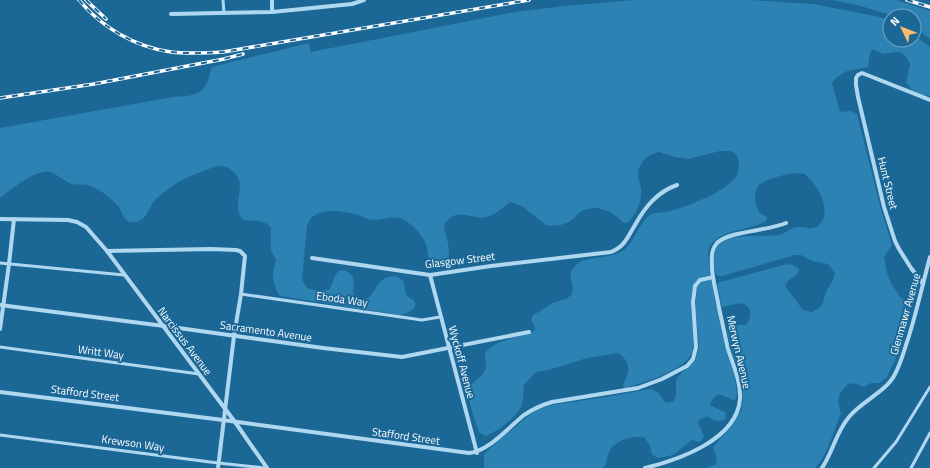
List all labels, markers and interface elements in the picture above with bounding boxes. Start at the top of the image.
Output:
north arrow [882,8,922,48]
text: N [886,13,903,29]
street label: Hunt Street [874,155,902,211]
street label: Glasgow Street [424,248,496,272]
street label: Glenmawr Avenue [886,271,924,357]
street label: Eboda Way [315,287,369,311]
street label: Narcissus Avenue [154,303,216,379]
street label: Merwyn Avenue [723,314,755,391]
street label: Sacramento Avenue [219,317,313,345]
street label: Wyckoff Avenue [445,324,480,401]
street label: Writt Way [77,341,126,363]
street label: Stafford Street [50,381,120,405]
street label: Stafford Street [371,423,441,449]
street label: Krewson Way [101,431,166,455]

